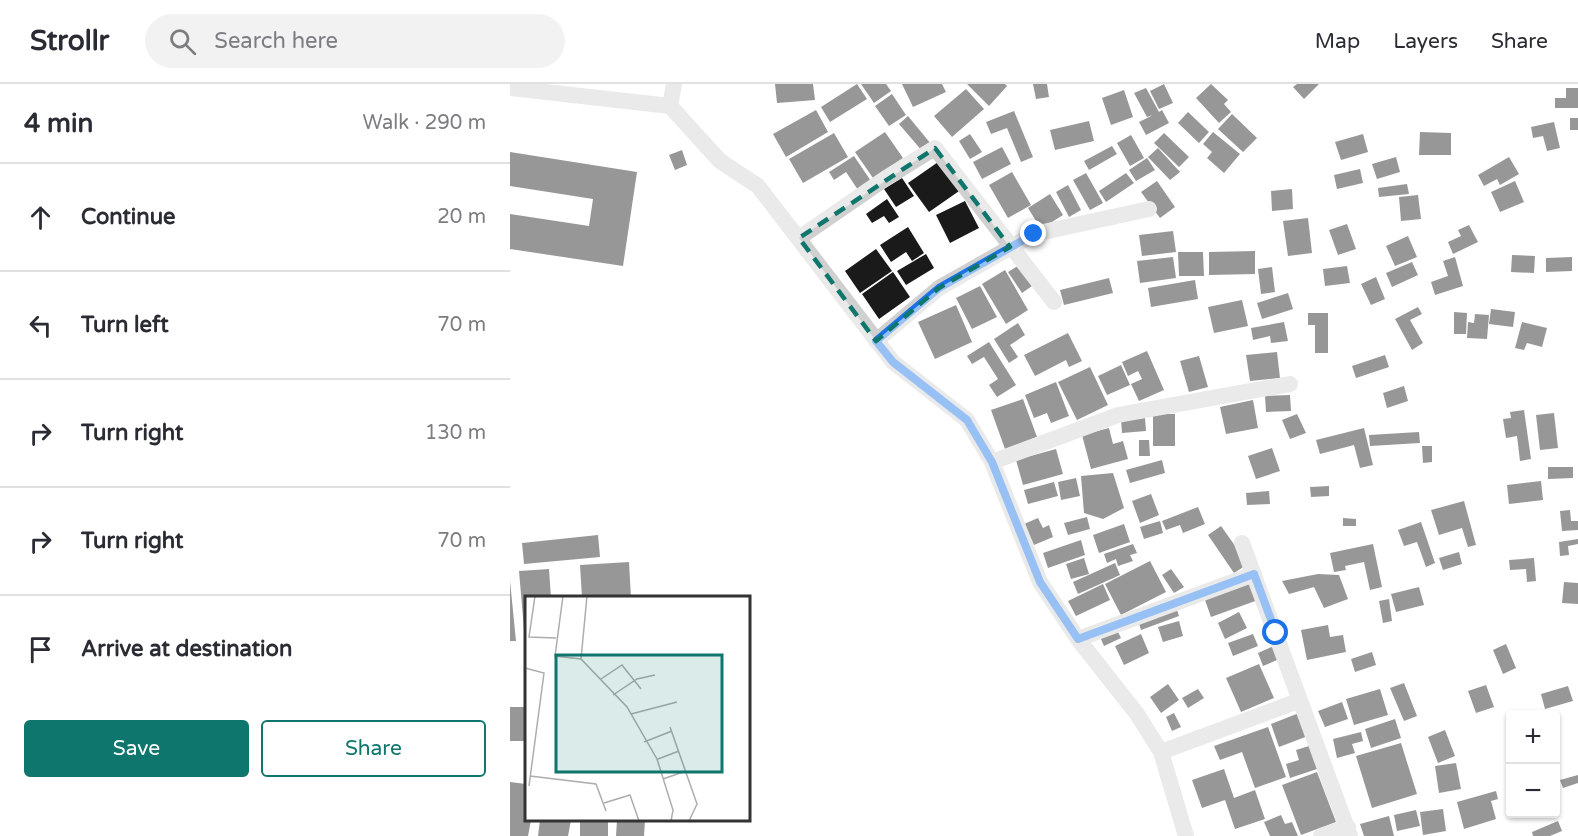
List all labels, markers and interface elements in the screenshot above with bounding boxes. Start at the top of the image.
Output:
search box [145,14,565,68]
text: Strollr [30,24,109,58]
icon: search [166,25,199,58]
text: Search here [214,28,338,54]
text: Map [1315,29,1360,54]
text: Layers [1393,29,1458,54]
text: Share [1491,29,1548,54]
text: 4 min [24,108,93,139]
text: Walk · 290 m [363,111,486,135]
icon: ahead [24,201,57,234]
text: Continue [81,204,176,230]
text: 20 m [437,205,486,229]
route end [1020,220,1046,246]
icon: left [24,309,57,342]
text: Turn left [81,312,169,338]
text: 70 m [437,313,486,337]
icon: right [24,417,57,450]
text: Turn right [81,420,183,446]
text: 130 m [425,421,486,445]
icon: right [24,525,57,558]
text: Turn right [81,528,183,554]
text: 70 m [437,529,486,553]
inset map [525,596,750,821]
route start [1262,619,1288,645]
icon: arrive [24,633,57,666]
text: Arrive at destination [81,636,292,662]
map controls [1506,710,1560,818]
button: + [1506,710,1560,764]
button: Save [24,720,249,777]
button: Share [261,720,486,777]
button: − [1506,764,1560,818]

